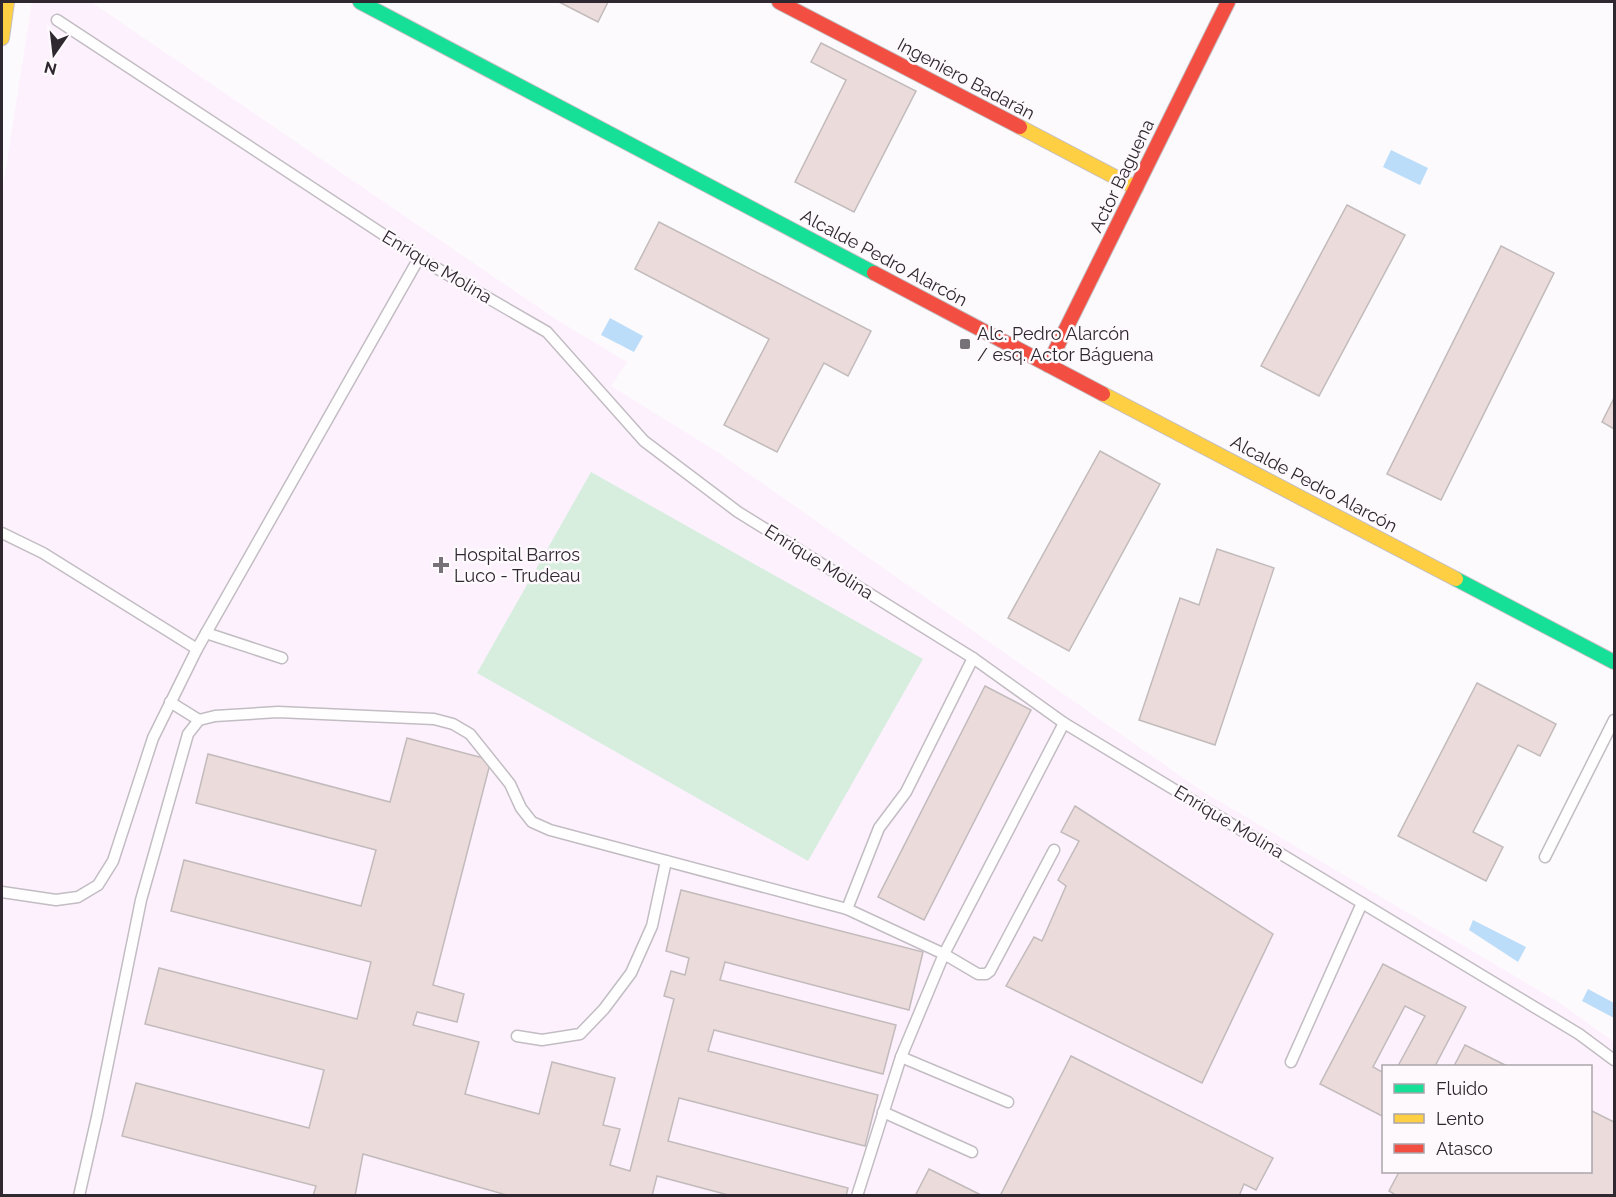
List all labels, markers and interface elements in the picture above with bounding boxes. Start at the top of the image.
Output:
north arrow [24,24,84,84]
street label: Ingeniero Badarán [894,34,1038,124]
text: N [42,57,59,79]
street label: Actor Baguena [1085,116,1158,236]
street label: Alcalde Pedro Alarcón [797,205,971,310]
street label: Enrique Molina [379,226,496,308]
place label: Alc. Pedro Alarcón / esq. Actor Báguena [977,323,1154,365]
marker: Alc. Pedro Alarcón / esq. Actor Báguena [958,337,972,351]
street label: Alcalde Pedro Alarcón [1227,431,1401,536]
street label: Enrique Molina [761,520,877,603]
place label: Hospital Barros Luco - Trudeau [454,544,581,586]
marker: Hospital Barros Luco - Trudeau [432,556,450,574]
street label: Enrique Molina [1171,781,1288,863]
legend [1382,1065,1592,1173]
text: Fluido [1436,1078,1488,1099]
text: Lento [1436,1108,1484,1129]
text: Atasco [1436,1138,1493,1159]

